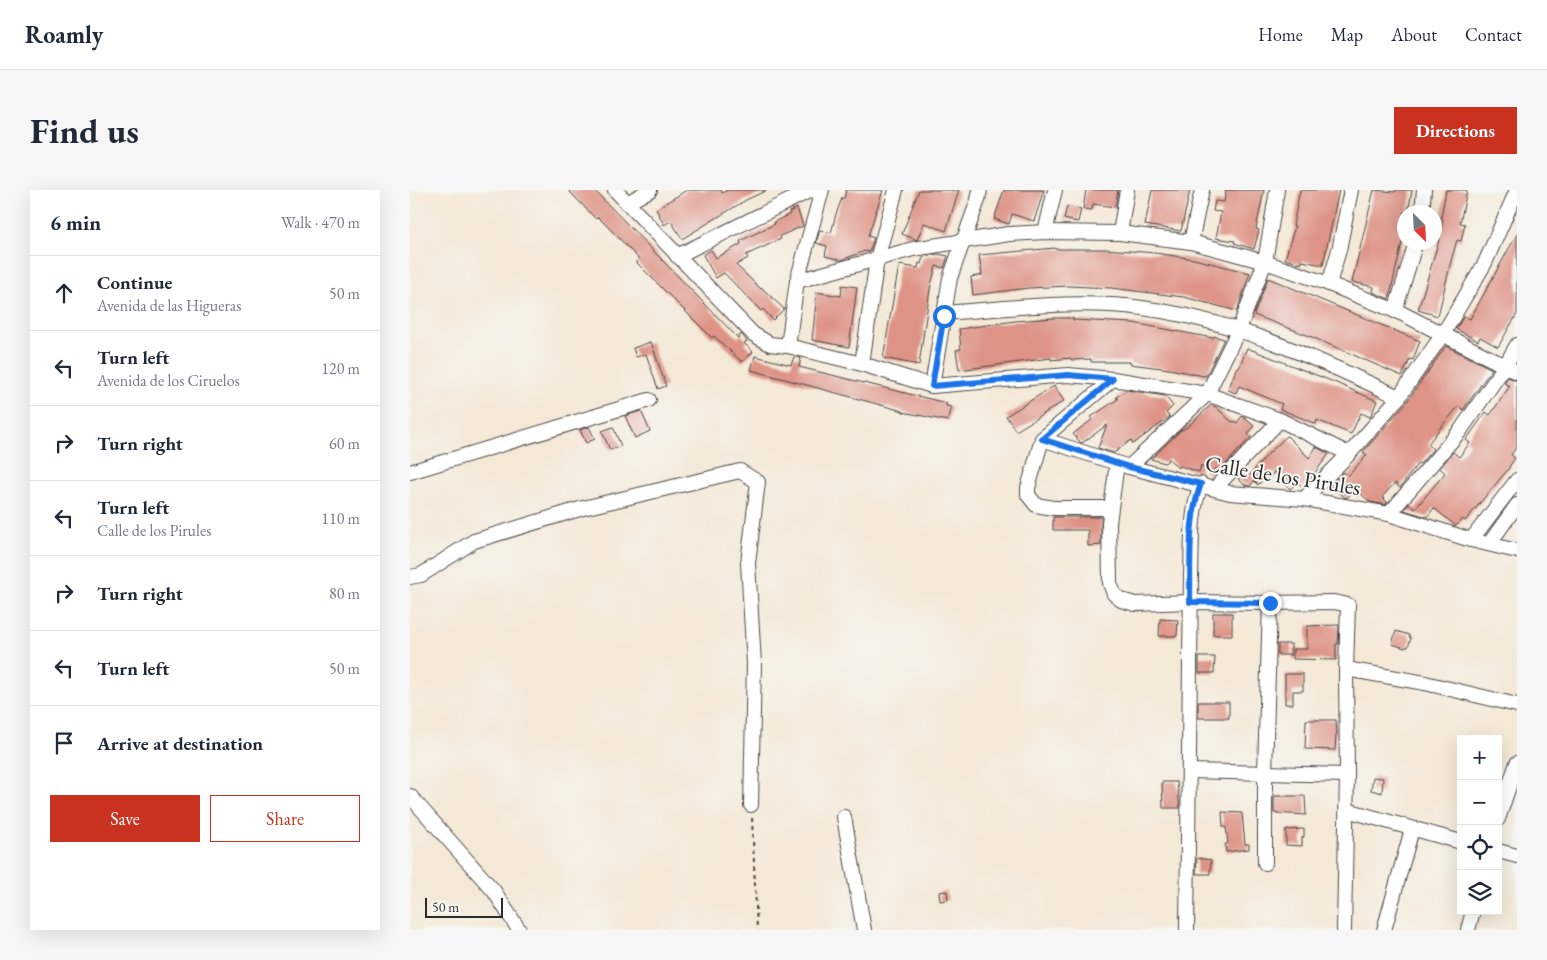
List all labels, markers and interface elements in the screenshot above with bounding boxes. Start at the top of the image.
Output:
text: Roamly [25,19,103,50]
text: Home [1258,23,1303,46]
text: Map [1331,23,1363,46]
text: About [1391,23,1437,46]
text: Contact [1465,23,1522,46]
button: Directions [1394,107,1517,154]
text: Find us [30,108,139,153]
north arrow [1397,205,1442,250]
text: 6 min [50,209,101,236]
text: Walk · 470 m [281,212,360,233]
text: Continue [97,270,172,295]
icon: ahead [50,279,78,307]
text: 50 m [329,283,360,304]
text: Avenida de las Higueras [97,295,241,316]
route start [933,305,956,328]
text: Turn left [97,345,169,370]
icon: left [50,354,78,382]
text: 120 m [321,358,360,379]
text: Avenida de los Ciruelos [97,370,240,391]
icon: right [50,429,78,457]
text: Turn right [97,431,183,456]
text: 60 m [329,433,360,454]
street label: Calle de los Pirules [1203,449,1363,502]
text: Turn left [97,495,169,520]
icon: left [50,504,78,532]
text: 110 m [321,508,360,529]
text: Calle de los Pirules [97,520,211,541]
icon: right [50,579,78,607]
text: Turn right [97,581,183,606]
text: 80 m [329,583,360,604]
route end [1259,592,1282,615]
icon: left [50,654,78,682]
text: Turn left [97,656,169,681]
text: 50 m [329,658,360,679]
icon: arrive [50,729,78,757]
text: Arrive at destination [97,731,263,756]
map controls [1457,735,1502,915]
button: + [1457,735,1502,780]
button: − [1457,780,1502,825]
button: Save [50,795,200,842]
button: Share [210,795,360,842]
button: locate [1457,825,1502,870]
button: layers [1457,870,1502,915]
scale bar [425,895,502,918]
text: 50 m [432,898,459,916]

